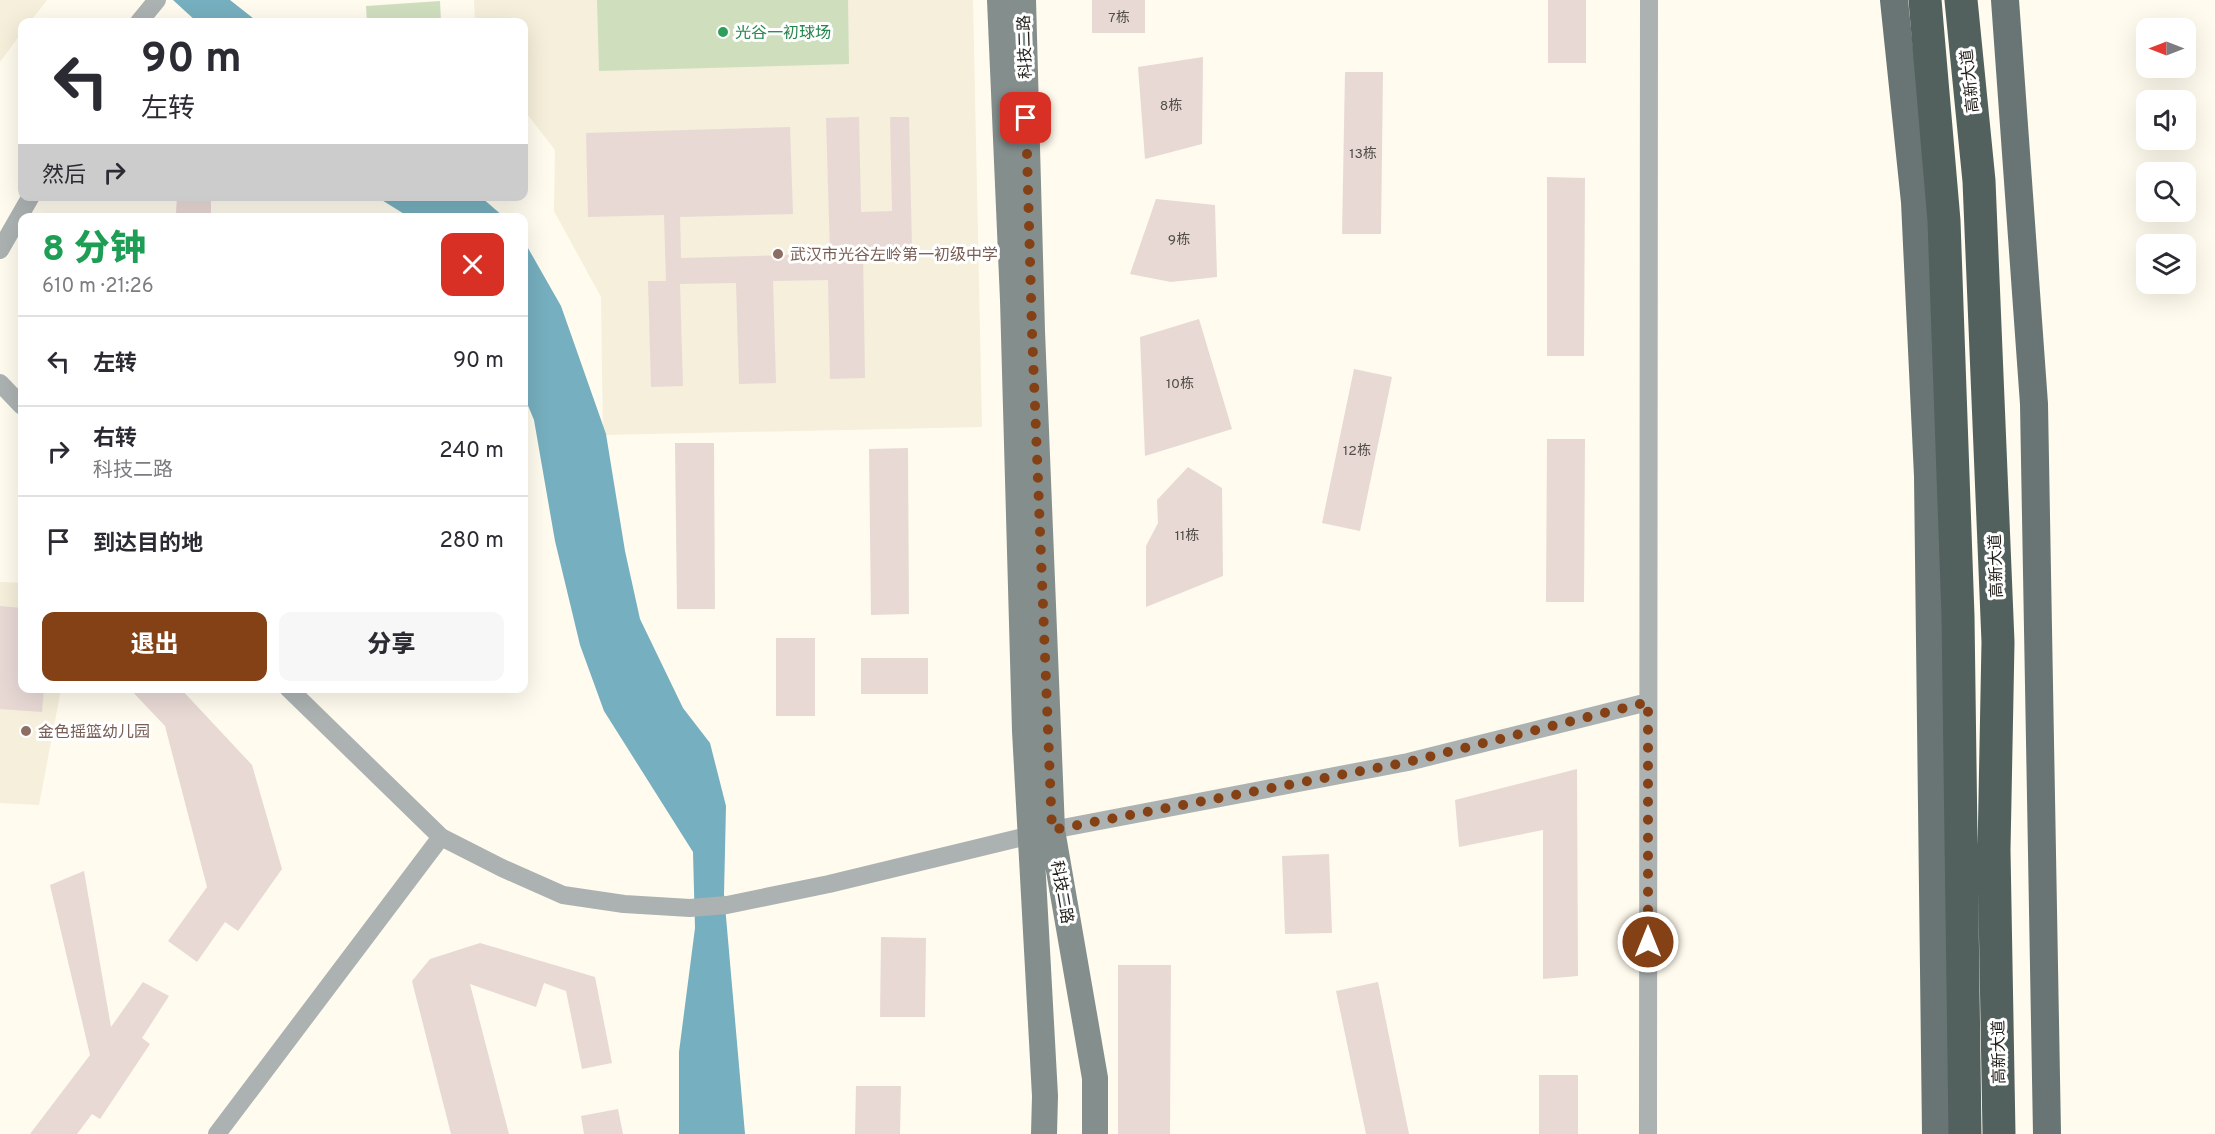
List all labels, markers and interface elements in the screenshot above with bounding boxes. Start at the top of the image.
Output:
house number: 7栋 [1108,9,1130,27]
street label: 科技二路 [1015,15,1037,79]
north arrow [2136,18,2196,78]
map controls [2136,18,2196,294]
place label: 光谷一初球场 [735,24,831,44]
marker: 光谷一初球场 [716,25,730,39]
text: 90 m [141,34,242,87]
icon: left [42,42,120,120]
street label: 高新大道 [1958,48,1984,114]
button: sound [2136,90,2196,150]
pin [1000,92,1051,143]
text: 左转 [141,93,195,127]
house number: 8栋 [1160,97,1182,115]
icon: arrive [1009,101,1042,134]
house number: 13栋 [1349,145,1377,163]
icon: right [98,156,131,189]
button: search [2136,162,2196,222]
text: 然后 [42,163,86,190]
text: 8 分钟 [42,228,146,274]
house number: 9栋 [1168,231,1190,249]
button: close [441,233,504,296]
button: layers [2136,234,2196,294]
place label: 武汉市光谷左岭第一初级中学 [790,245,998,266]
marker: 武汉市光谷左岭第一初级中学 [771,247,785,261]
text: 610 m · 21:26 [42,274,154,300]
icon: left [42,345,75,378]
text: 90 m [453,348,504,375]
text: 左转 [93,351,137,378]
house number: 10栋 [1166,375,1194,393]
text: 右转 [93,426,137,453]
icon: right [42,435,75,468]
text: 240 m [439,438,504,465]
house number: 12栋 [1343,442,1371,460]
text: 科技二路 [93,458,173,484]
icon: arrive [42,525,75,558]
house number: 11栋 [1175,527,1199,545]
text: 280 m [439,528,504,555]
text: 到达目的地 [93,531,203,558]
street label: 高新大道 [1986,534,2008,598]
button: 退出 [42,612,267,681]
button: 分享 [279,612,504,681]
place label: 金色摇篮幼儿园 [38,723,150,743]
marker: 金色摇篮幼儿园 [19,724,33,738]
street label: 科技二路 [1046,859,1076,926]
position arrow [1616,910,1680,974]
street label: 高新大道 [1989,1020,2011,1084]

